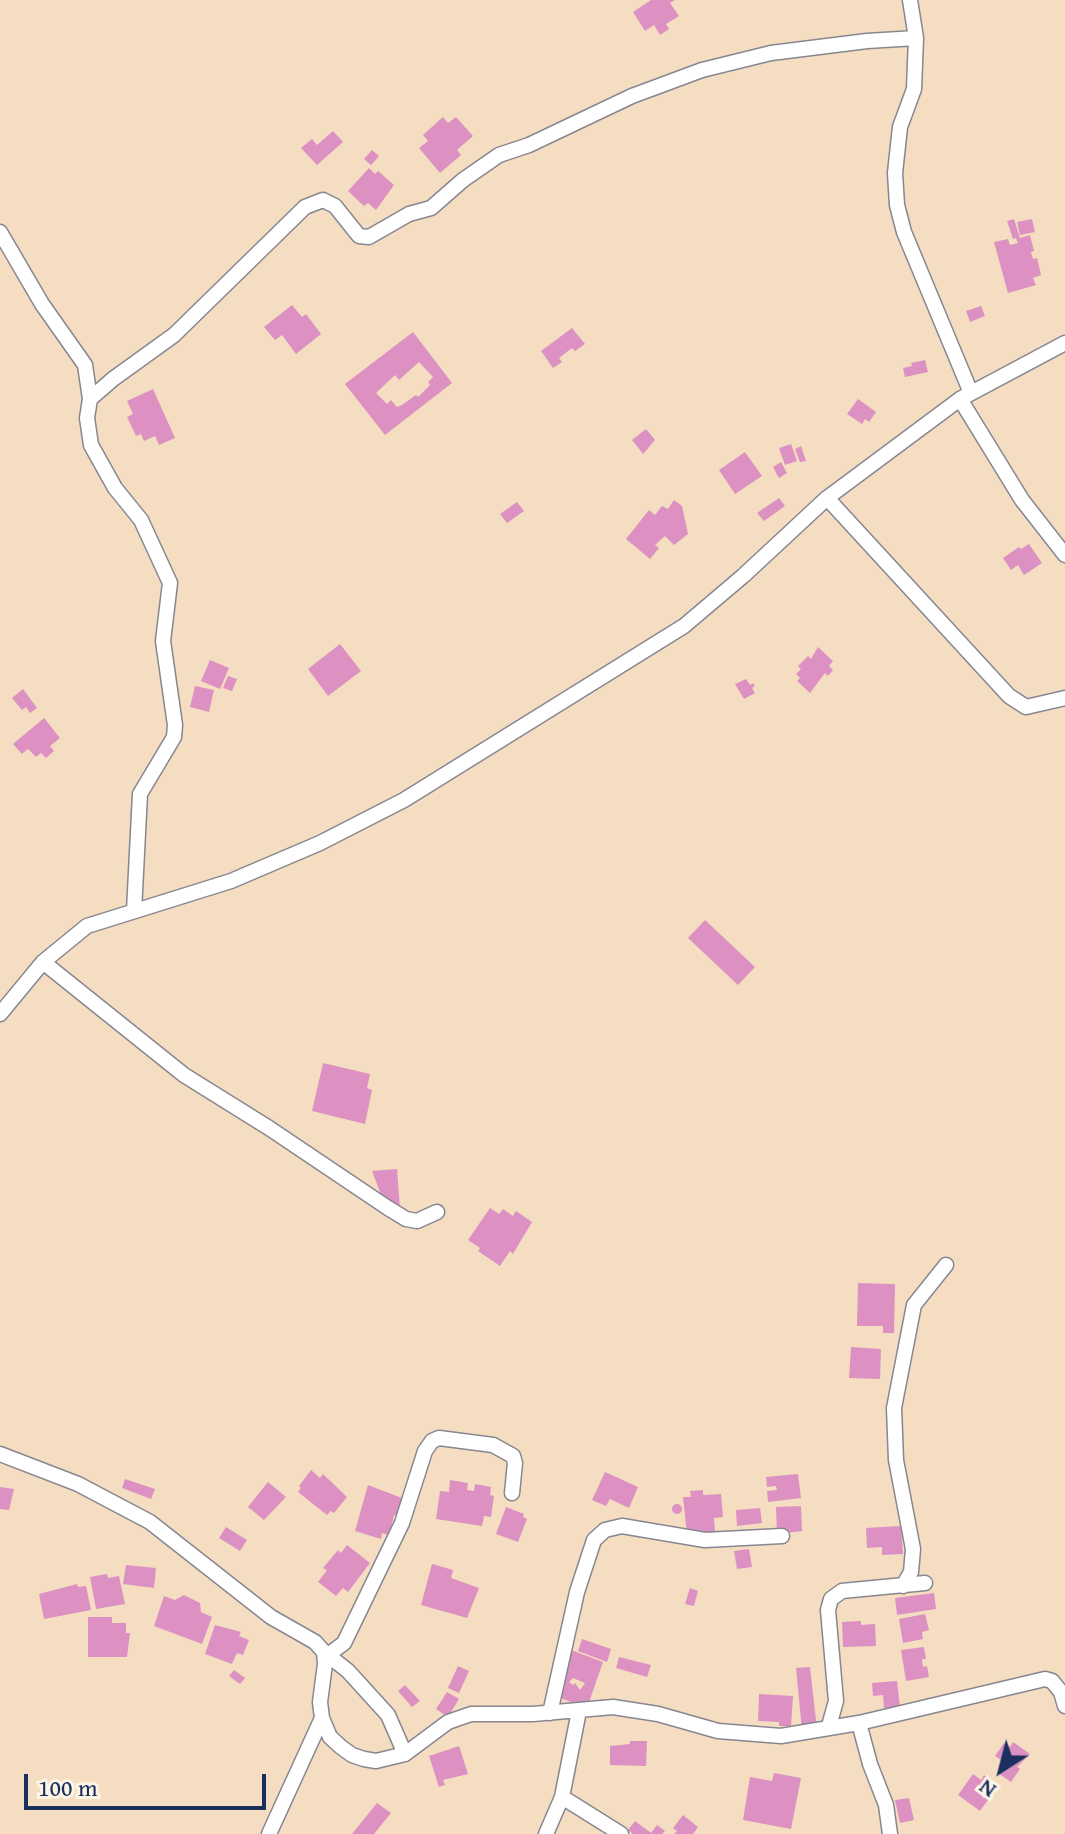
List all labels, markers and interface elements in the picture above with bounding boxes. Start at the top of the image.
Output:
north arrow [961,1730,1041,1810]
scale bar [28,1758,270,1808]
text: 100 m [38,1770,98,1805]
text: N [972,1772,1002,1807]

